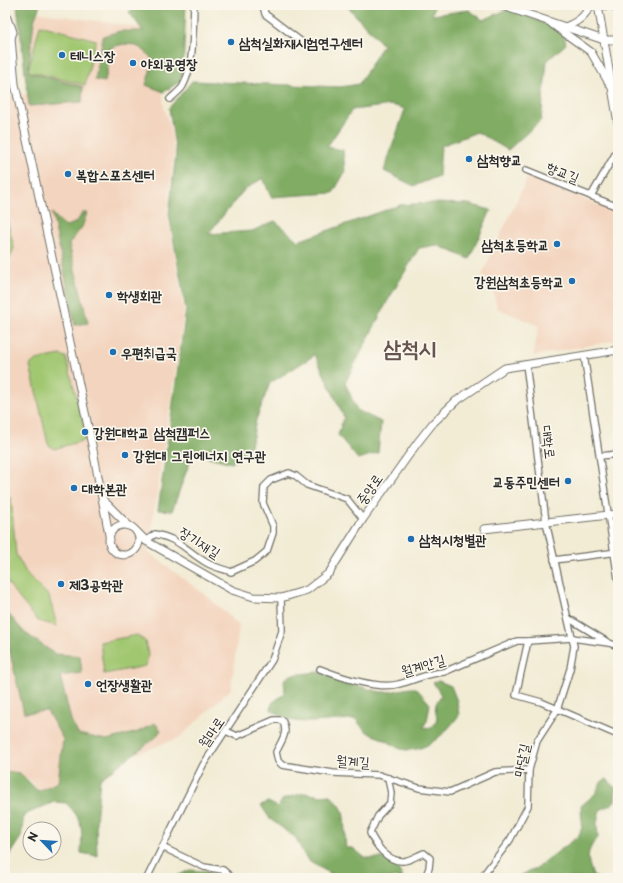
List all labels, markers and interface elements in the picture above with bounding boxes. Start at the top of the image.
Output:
place label: 삼척실화재시험연구센터 [238,32,363,53]
marker: 삼척실화재시험연구센터 [226,37,236,47]
place label: 테니스장 [70,45,116,66]
marker: 테니스장 [57,50,67,60]
place label: 야외공영장 [141,53,198,74]
marker: 야외공영장 [128,58,138,68]
place label: 삼척향교 [476,149,522,170]
marker: 삼척향교 [464,154,474,164]
street label: 향교길 [543,156,583,188]
place label: 복합스포츠센터 [76,164,155,185]
marker: 복합스포츠센터 [63,169,73,179]
place label: 삼척초등학교 [480,234,549,255]
marker: 삼척초등학교 [552,239,562,249]
place label: 강원삼척초등학교 [474,271,564,292]
marker: 강원삼척초등학교 [567,276,577,286]
place label: 학생회관 [116,285,163,306]
marker: 학생회관 [104,290,114,300]
district label: 삼척시 [383,330,437,363]
place label: 우편취급국 [121,342,177,363]
marker: 우편취급국 [108,347,118,357]
place label: 강원대학교 삼척캠퍼스 [93,422,210,443]
street label: 대학로 [537,424,561,460]
marker: 강원대학교 삼척캠퍼스 [80,427,90,437]
place label: 강원대 그린에너지 연구관 [133,445,267,466]
marker: 강원대 그린에너지 연구관 [120,450,130,460]
street label: 중앙로 [351,469,387,509]
place label: 교동주민센터 [492,471,560,492]
marker: 교동주민센터 [563,476,573,486]
place label: 대학본관 [81,478,128,499]
marker: 대학본관 [69,483,79,493]
street label: 장기재길 [175,521,225,563]
place label: 삼척시청별관 [418,529,487,550]
marker: 삼척시청별관 [406,534,416,544]
place label: 제3공학관 [69,574,124,595]
marker: 제3공학관 [56,579,66,589]
street label: 월계안길 [398,648,448,682]
place label: 언장생활관 [96,674,153,695]
marker: 언장생활관 [83,679,93,689]
street label: 월마로 [193,712,229,752]
street label: 마달길 [507,741,535,779]
street label: 월계길 [336,750,371,772]
north arrow [22,821,62,861]
text: N [23,829,42,844]

